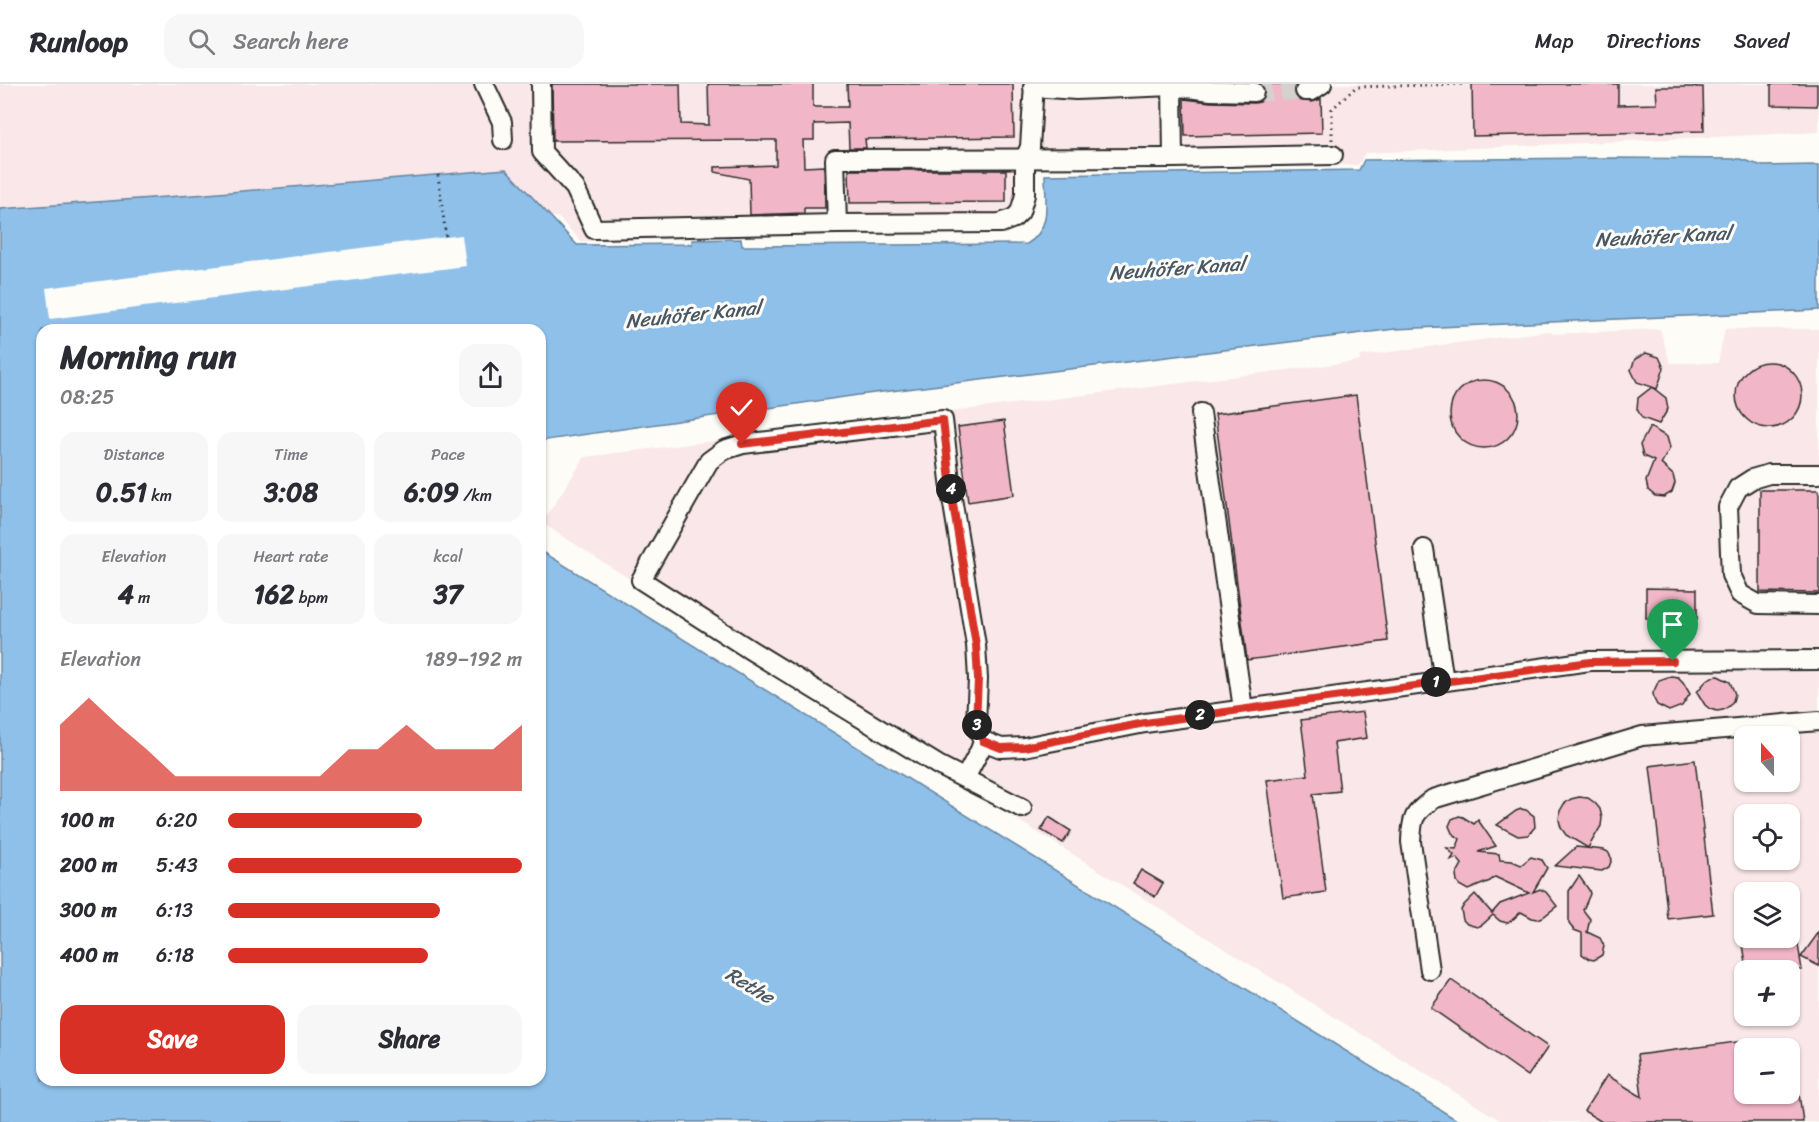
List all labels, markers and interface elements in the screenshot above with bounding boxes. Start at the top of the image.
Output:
search box [164,14,584,68]
text: Runloop [30,17,128,66]
text: Search here [233,22,349,61]
text: Map [1535,22,1573,60]
text: Directions [1606,22,1701,60]
text: Saved [1734,22,1789,60]
icon: search [185,25,218,58]
water label: Neuhöfer Kanal [1594,215,1736,258]
water label: Neuhöfer Kanal [1108,246,1250,291]
water label: Neuhöfer Kanal [624,290,767,339]
text: Morning run [60,328,236,386]
button: share [459,344,522,407]
text: 08:25 [60,380,115,415]
pin [716,382,767,444]
icon: check [725,391,758,424]
text: Distance [104,440,164,469]
text: Time [274,440,308,469]
text: Pace [431,440,465,469]
text: 0.51 [96,469,147,515]
text: 3:08 [264,469,318,515]
text: 6:09 [404,469,459,515]
pin: 4 [936,474,966,504]
text: 4 [946,474,956,503]
text: km [147,481,172,510]
text: /km [459,481,492,510]
text: Elevation [102,542,166,571]
text: Heart rate [253,542,329,571]
text: kcal [433,542,463,571]
text: 4 [118,571,134,617]
text: 162 [254,571,295,617]
text: 37 [433,571,463,617]
text: m [134,583,150,612]
text: bpm [295,583,328,612]
pin [1647,599,1698,661]
icon: arrive [1656,608,1689,641]
text: Elevation [60,642,141,677]
text: 189–192 m [425,642,522,677]
pin: 1 [1421,667,1451,697]
text: 1 [1433,667,1439,696]
pin: 2 [1185,700,1215,730]
text: 2 [1195,700,1205,729]
pin: 3 [962,710,992,740]
text: 3 [973,710,981,739]
north arrow [1734,726,1800,792]
map controls [1734,726,1800,1104]
text: 100 m [60,803,114,838]
text: 6:20 [156,803,198,838]
button: locate [1734,804,1800,870]
text: 200 m [60,848,117,883]
text: 5:43 [156,848,198,883]
button: layers [1734,882,1800,948]
text: 300 m [60,893,117,928]
text: 6:13 [156,893,193,928]
text: 400 m [60,938,118,973]
text: 6:18 [156,938,194,973]
water label: Rethe [718,957,782,1015]
button: + [1734,960,1800,1026]
button: Save [60,1005,285,1074]
button: Share [297,1005,522,1074]
button: − [1734,1038,1800,1104]

